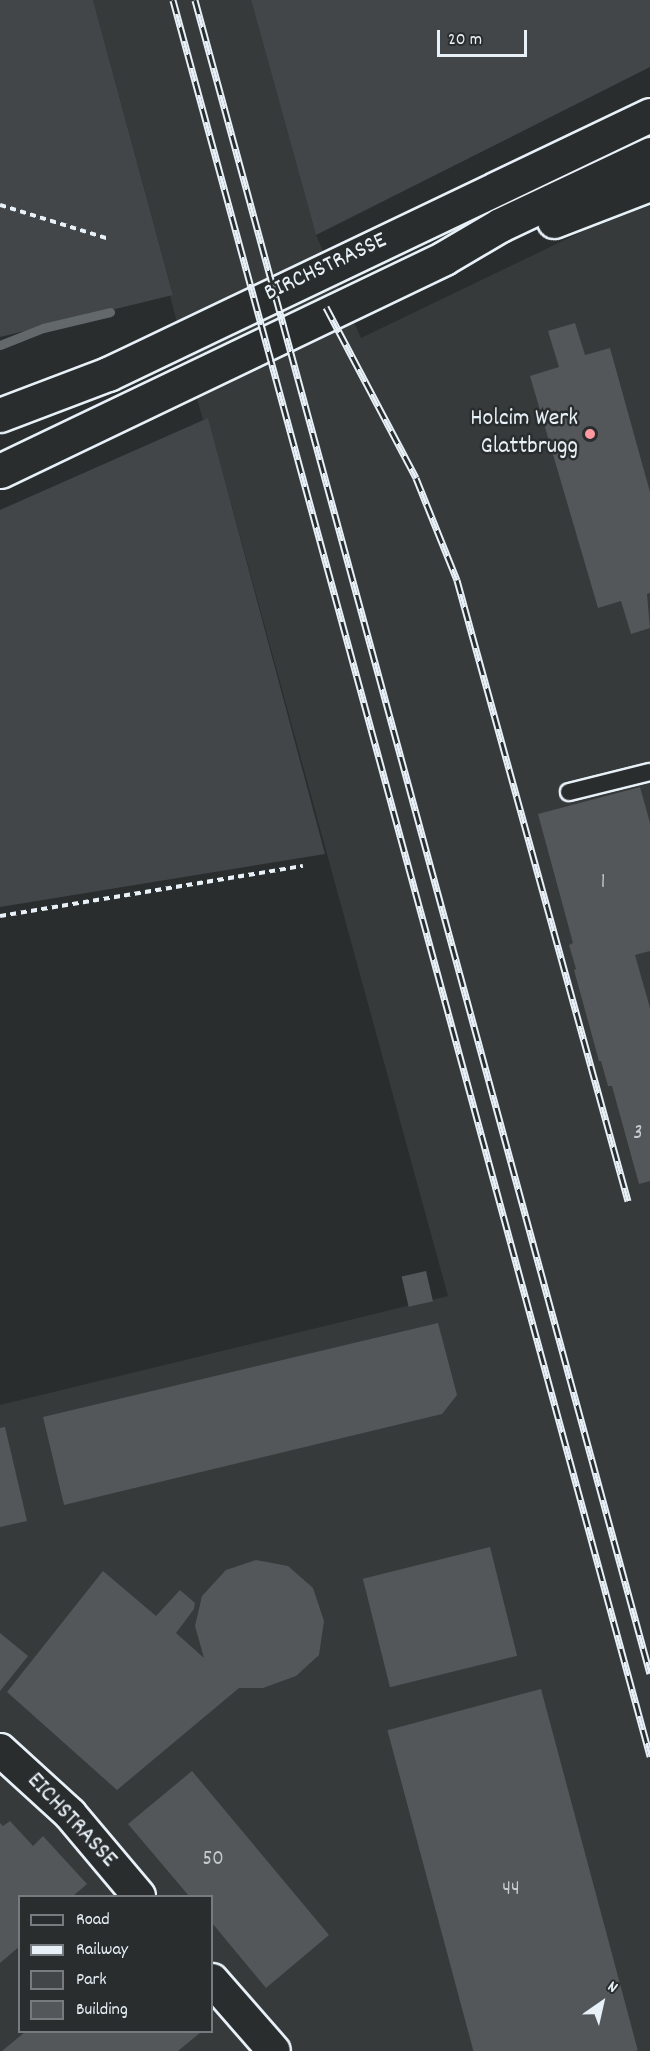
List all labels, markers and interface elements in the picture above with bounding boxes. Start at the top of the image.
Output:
scale bar [440,18,530,56]
text: 20 m [448,28,482,53]
street label: BIRCHSTRASSE [260,227,392,309]
place label: Holcim Werk Glattbrugg [470,406,578,462]
marker: Holcim Werk Glattbrugg [583,427,597,441]
house number: 1 [601,870,605,896]
house number: 3 [633,1121,643,1147]
street label: EICHSTRASSE [20,1767,122,1875]
house number: 50 [202,1847,224,1873]
house number: 44 [502,1877,520,1903]
legend [18,1895,213,2033]
text: Road [76,1908,110,1933]
text: Railway [76,1938,128,1963]
text: Park [76,1968,107,1993]
north arrow [572,1973,632,2033]
text: N [603,1976,622,1999]
text: Building [76,1998,128,2023]

